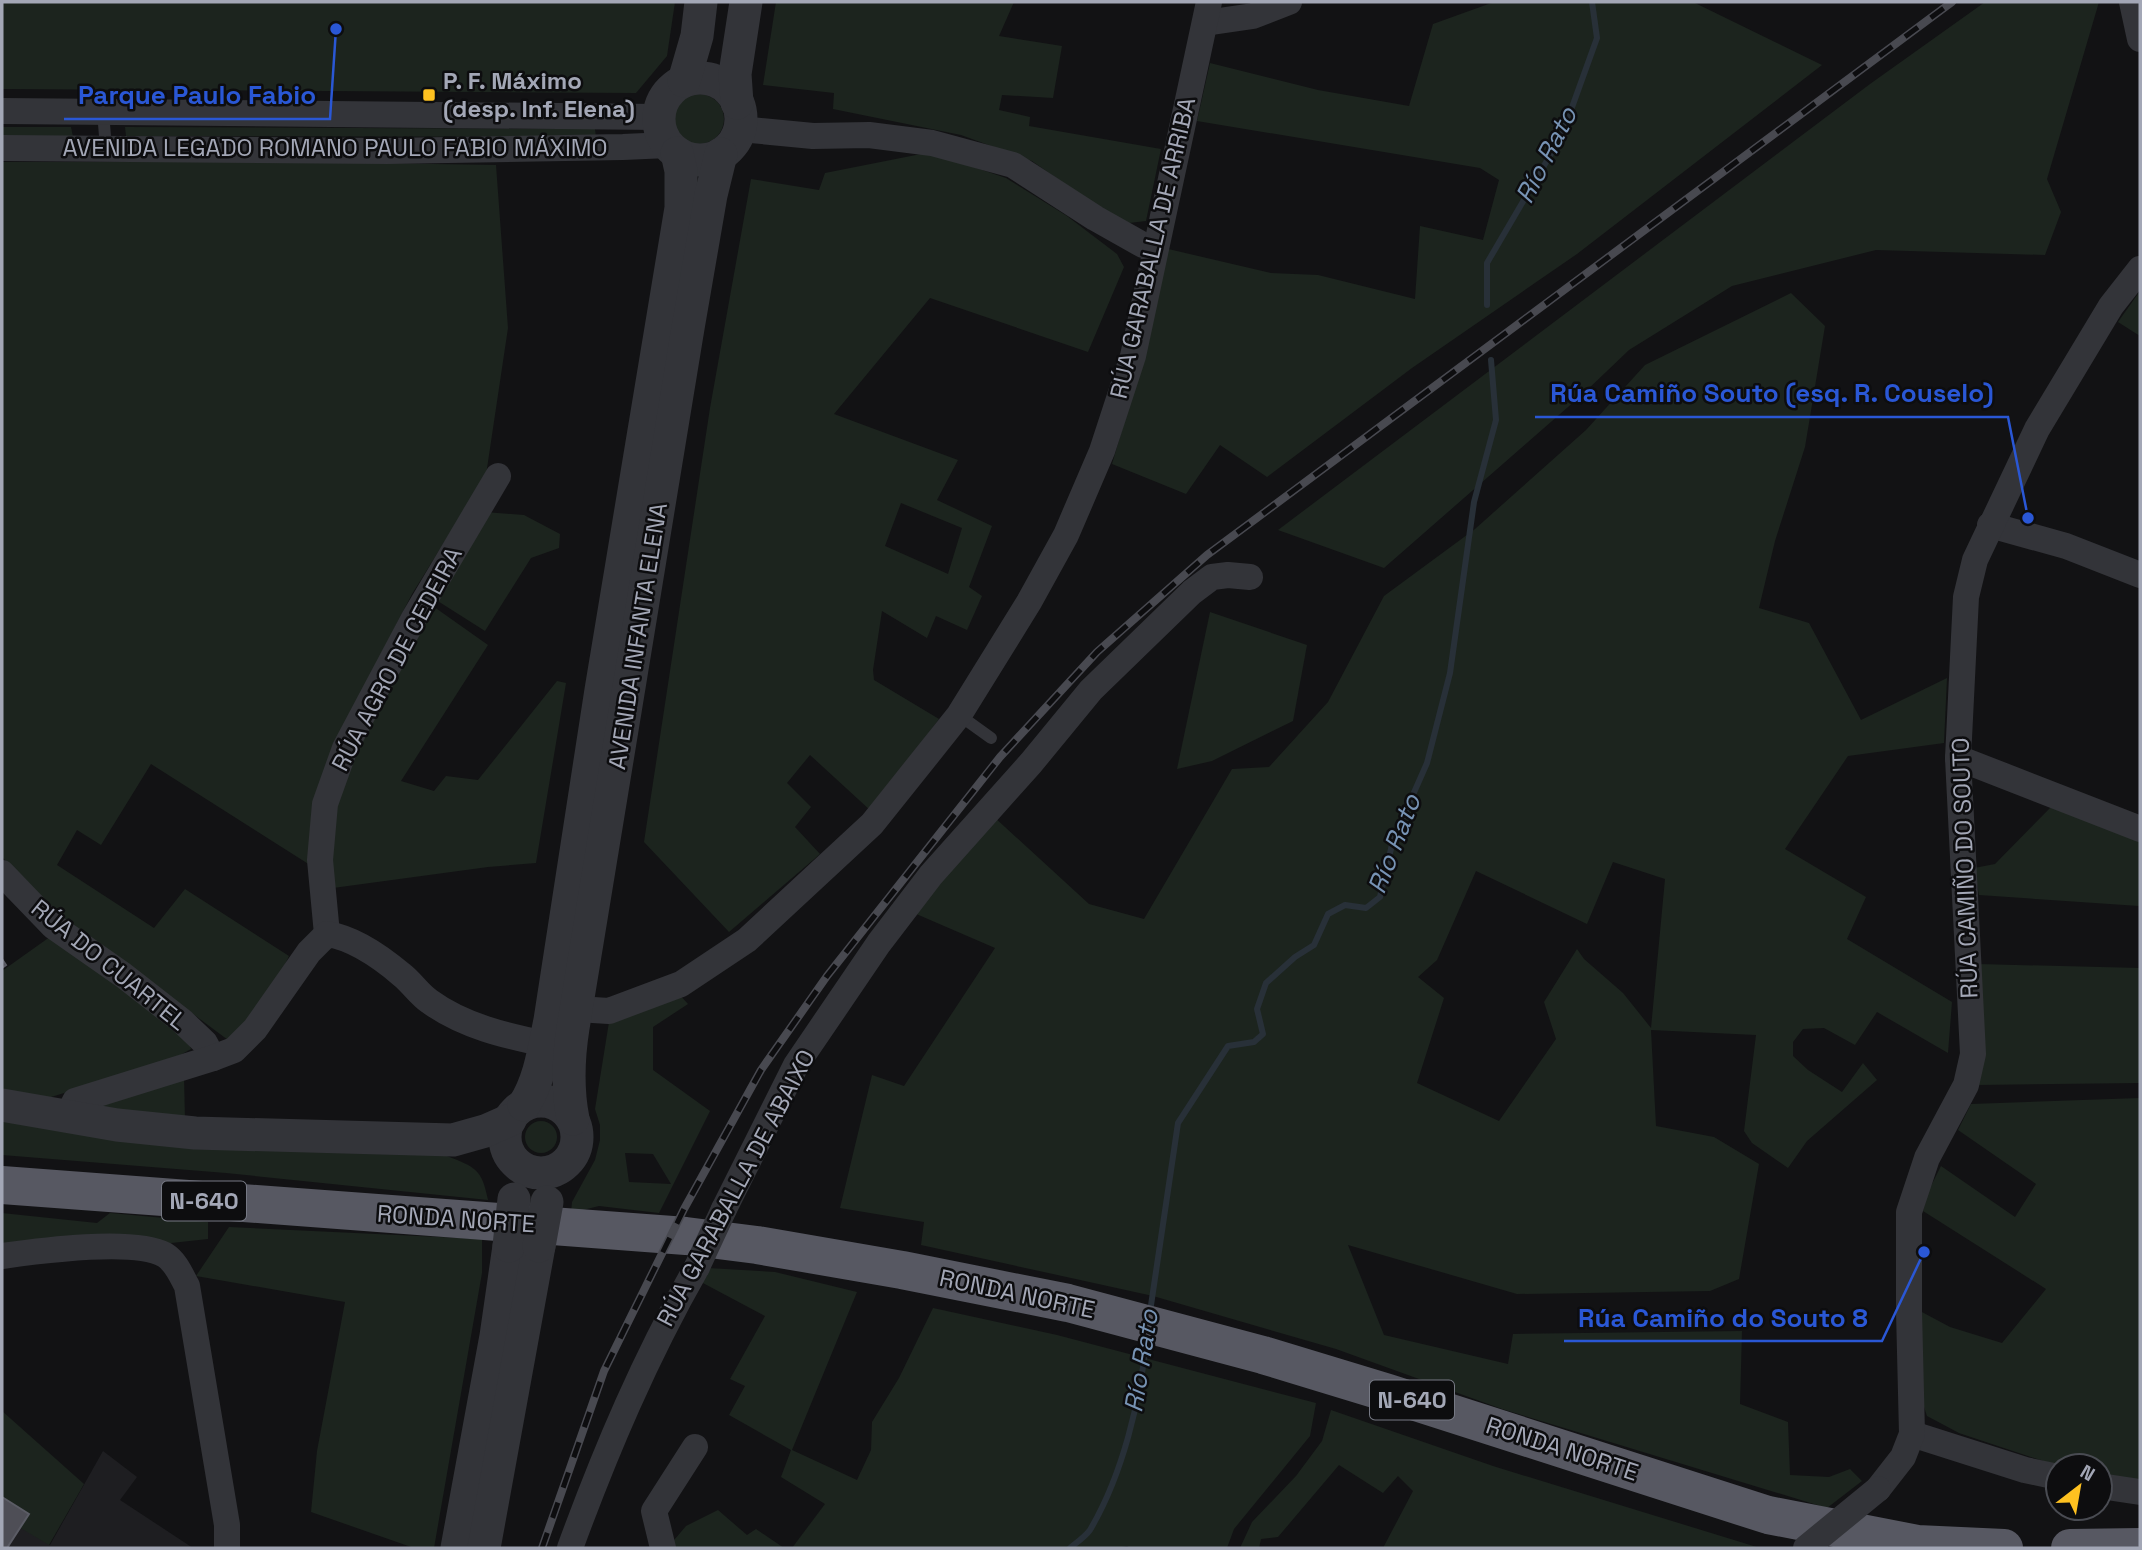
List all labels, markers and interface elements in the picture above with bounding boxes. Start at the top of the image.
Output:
place label: P. F. Máximo (desp. Inf. Elena) [443,65,635,124]
callout: Parque Paulo Fabio [64,72,330,119]
text: Parque Paulo Fabio [78,78,316,112]
marker: P. F. Máximo (desp. Inf. Elena) [421,87,437,103]
street label: RÚA GARABALLA DE ARRIBA [1103,94,1202,402]
water label: Río Rato [1507,100,1585,209]
street label: AVENIDA LEGADO ROMANO PAULO FABIO MÁXIMO [62,132,608,163]
callout: Rúa Camiño Souto (esq. R. Couselo) [1535,370,2008,417]
text: Rúa Camiño Souto (esq. R. Couselo) [1550,376,1994,410]
street label: AVENIDA INFANTA ELENA [601,500,674,772]
street label: RÚA AGRO DE CEDEIRA [324,541,469,776]
street label: RÚA CAMIÑO DO SOUTO [1944,737,1985,999]
water label: Río Rato [1360,789,1429,898]
street label: RÚA DO CUARTEL [25,892,194,1037]
street label: RÚA GARABALLA DE ABAIXO [649,1044,822,1331]
road number: N-640 [162,1182,246,1220]
street label: RONDA NORTE [376,1198,536,1239]
street label: RONDA NORTE [936,1262,1098,1325]
callout: Rúa Camiño do Souto 8 [1564,1294,1882,1341]
text: Rúa Camiño do Souto 8 [1578,1301,1868,1335]
water label: Río Rato [1116,1306,1166,1415]
road number: N-640 [1370,1380,1454,1420]
street label: RONDA NORTE [1482,1409,1642,1488]
north arrow [2044,1452,2114,1522]
text: N [2076,1459,2099,1487]

